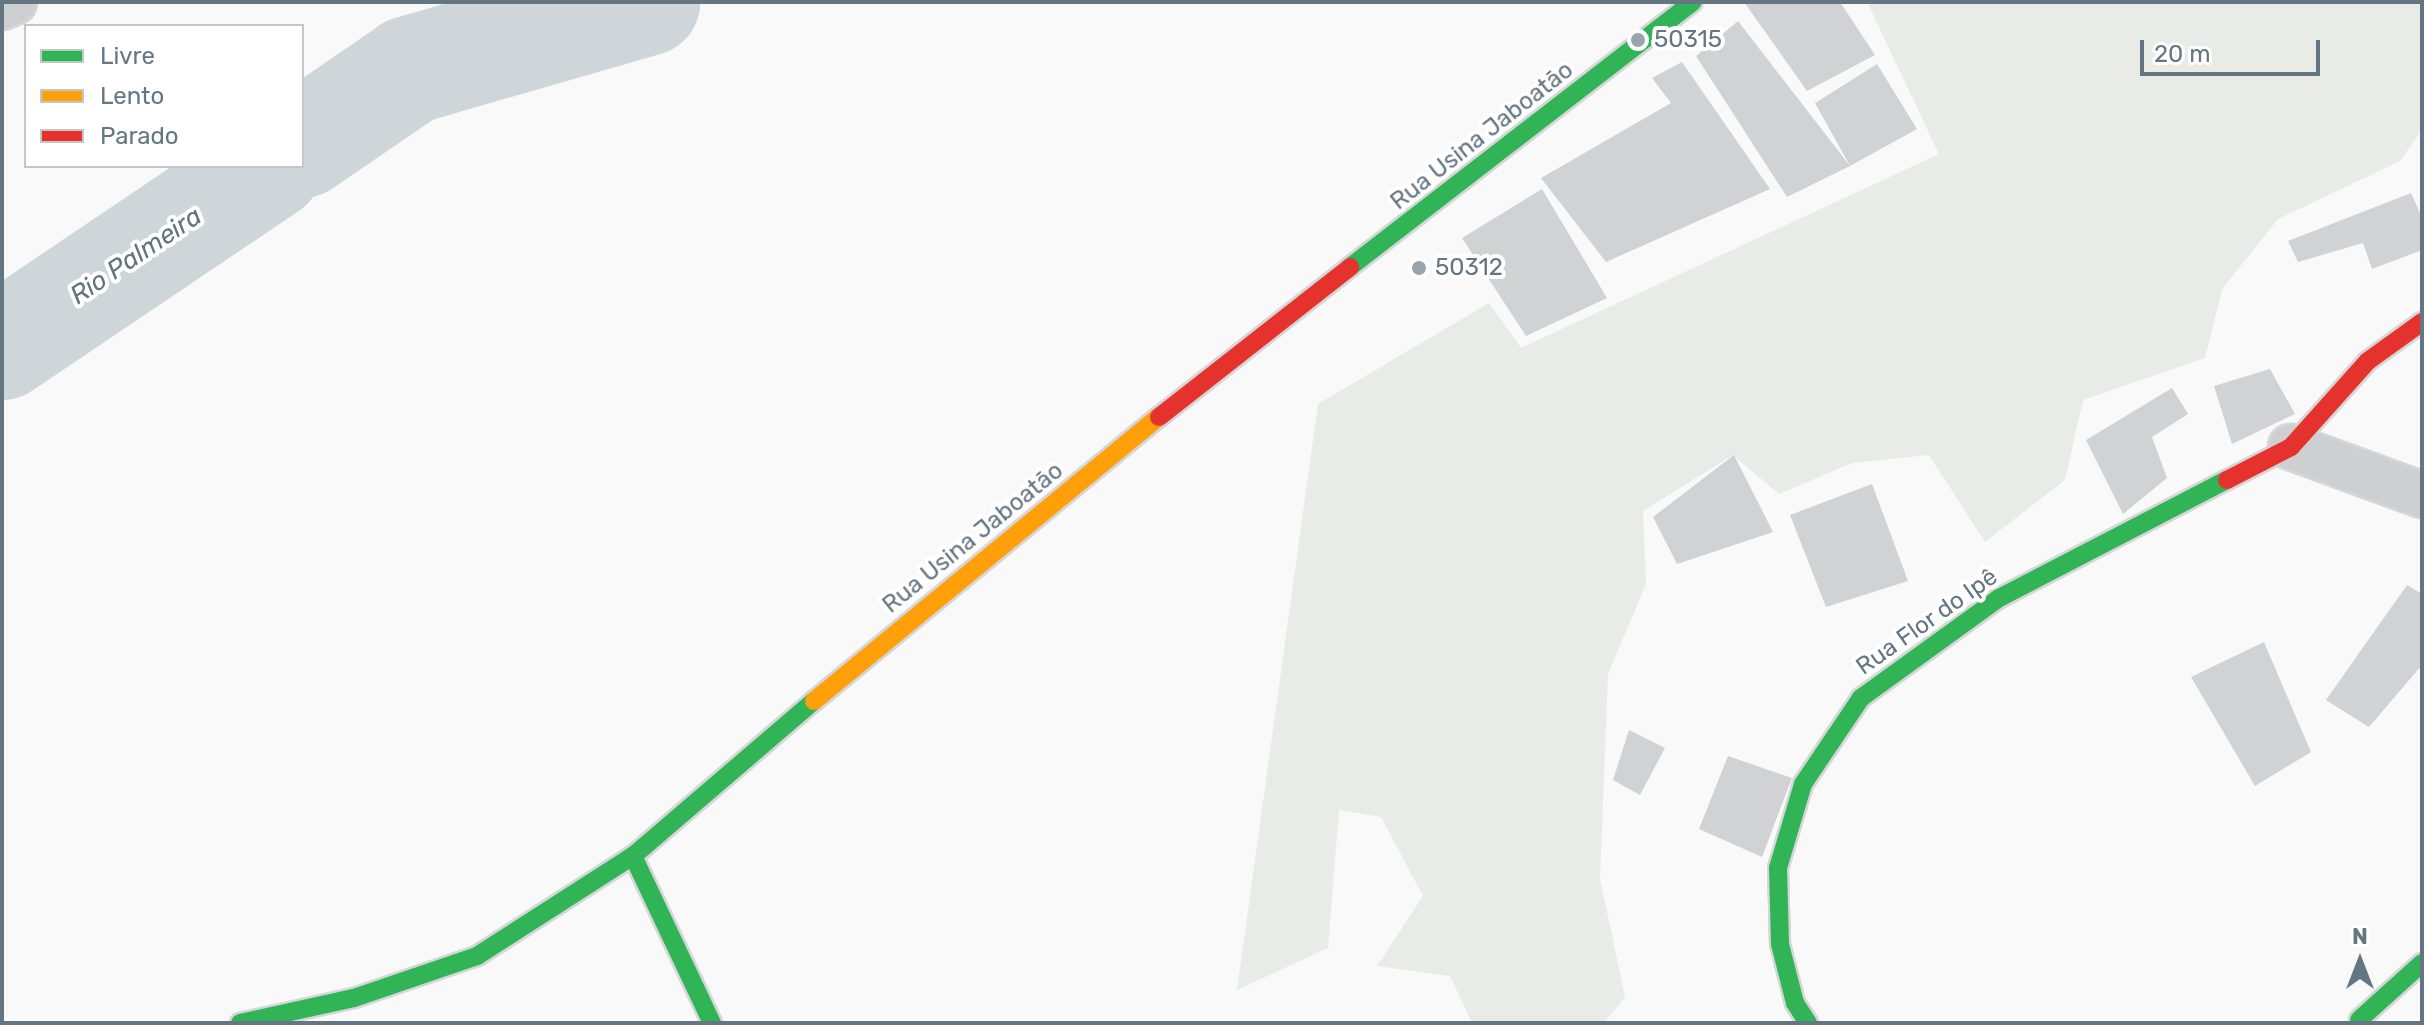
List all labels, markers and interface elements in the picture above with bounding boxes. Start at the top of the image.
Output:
legend [24,24,304,168]
scale bar [2144,24,2324,74]
place label: 50315 [1654,26,1722,54]
marker: 50315 [1629,31,1647,49]
text: 20 m [2154,40,2211,68]
text: Livre [100,42,155,70]
street label: Rua Usina Jaboatão [1385,56,1579,216]
text: Lento [100,82,164,110]
text: Parado [100,122,179,150]
water label: Rio Palmeira [64,201,208,311]
place label: 50312 [1435,254,1503,282]
marker: 50312 [1410,259,1428,277]
street label: Rua Usina Jaboatão [877,456,1069,620]
street label: Rua Flor do Ipê [1851,563,2003,681]
north arrow [2320,921,2400,1001]
text: N [2352,923,2368,950]

